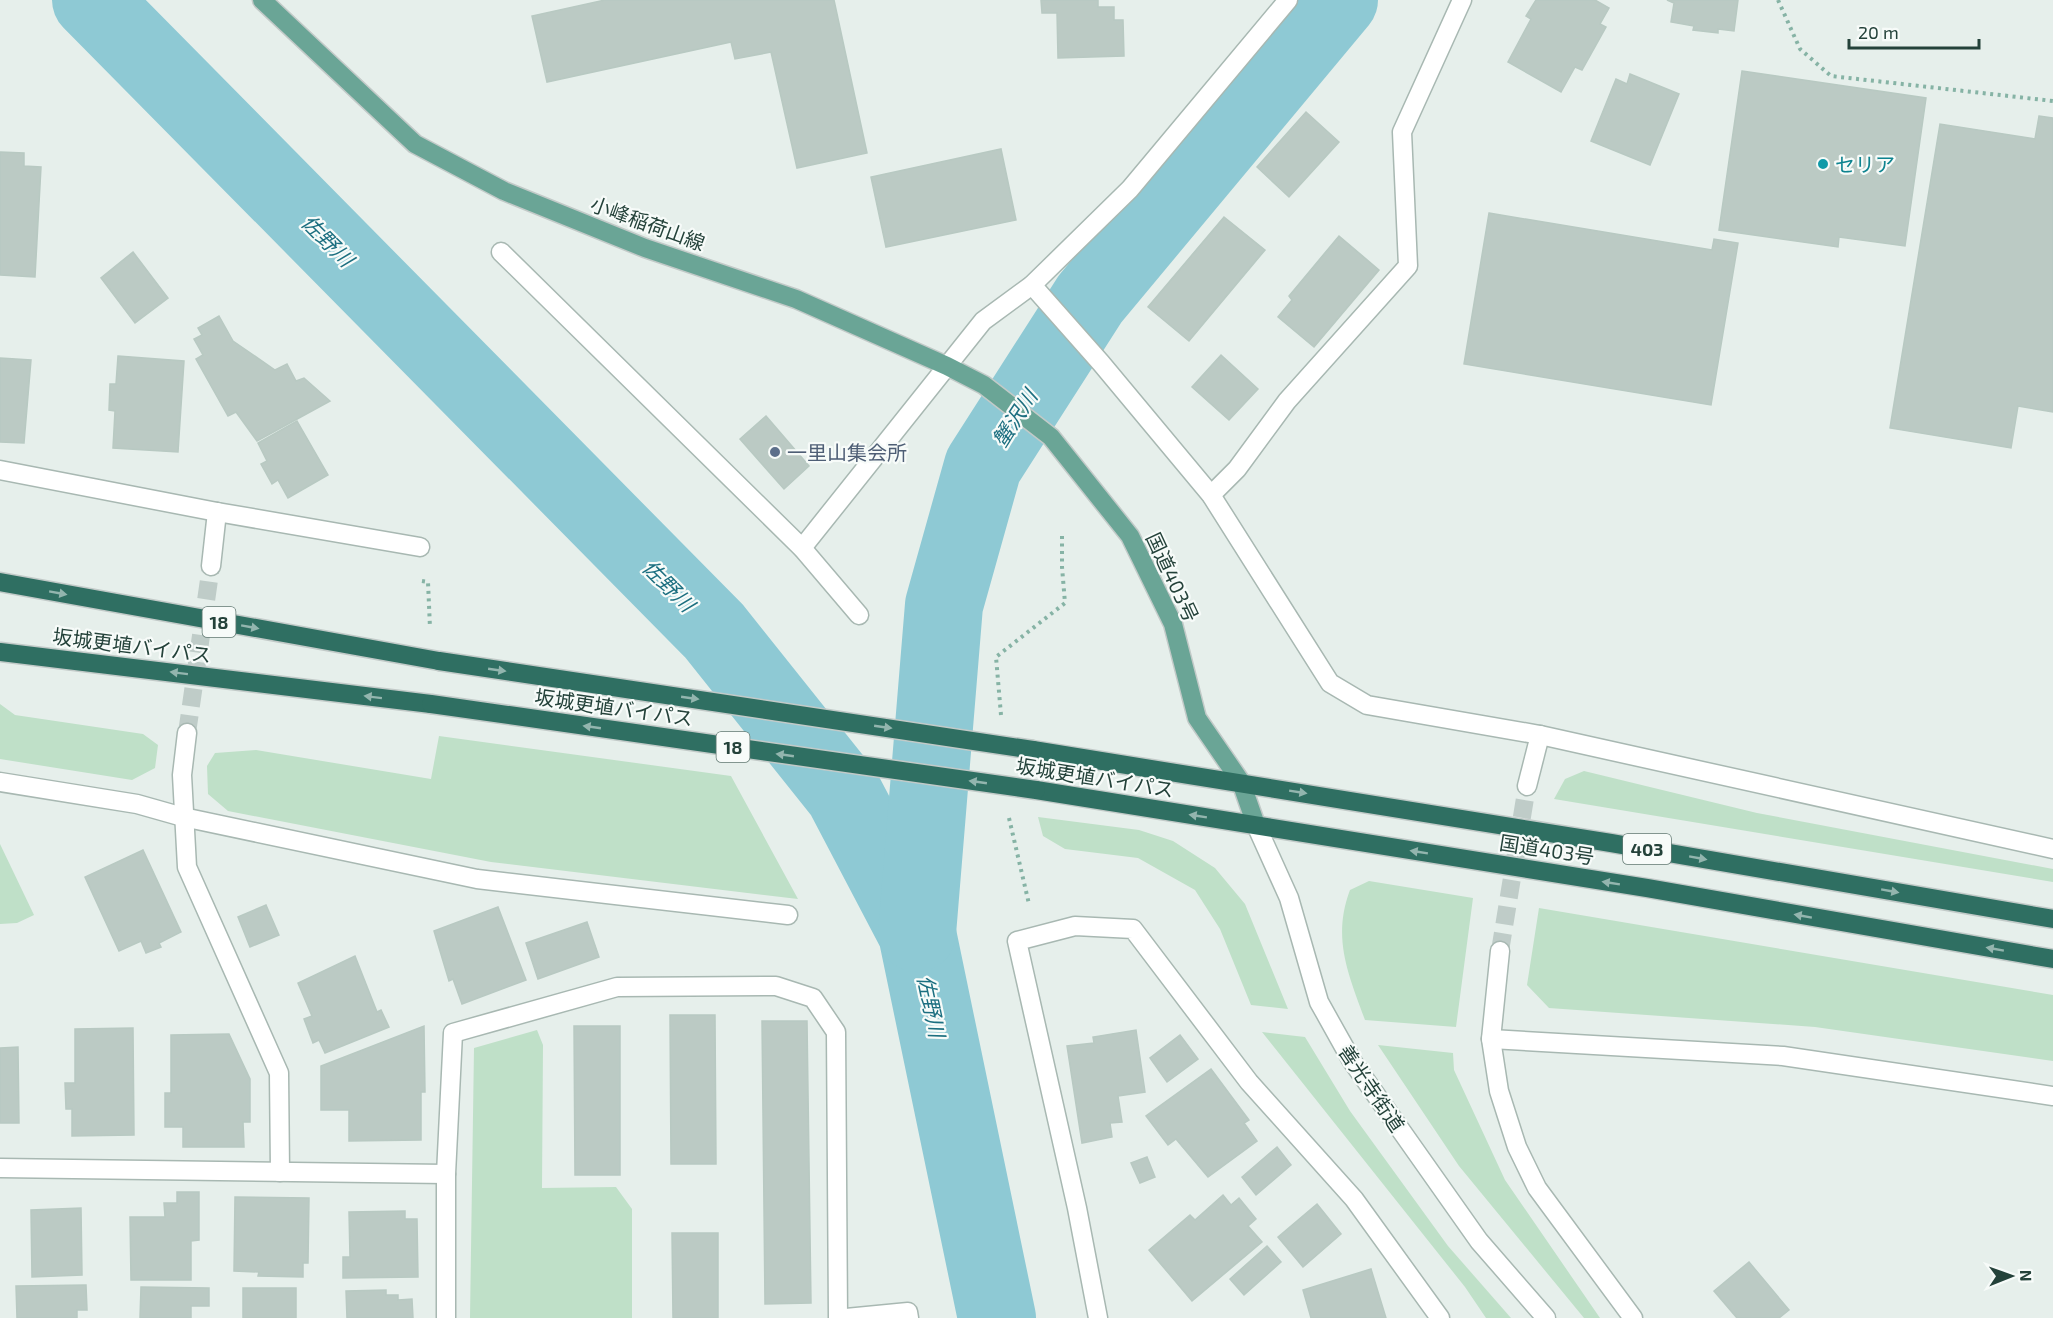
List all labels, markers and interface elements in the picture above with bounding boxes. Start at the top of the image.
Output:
scale bar [1849,12,1980,50]
text: 20 m [1858,21,1899,43]
place label: セリア [1835,152,1895,176]
marker: セリア [1816,157,1830,171]
street label: 小峰稲荷山線 [588,191,708,255]
water label: 佐野川 [297,209,361,273]
water label: 蟹沢川 [986,383,1043,451]
place label: 一里山集会所 [787,440,907,464]
marker: 一里山集会所 [768,445,782,459]
street label: 国道403号 [1142,529,1204,625]
water label: 佐野川 [638,554,702,618]
one-way arrow [48,589,67,598]
road number: 18 [202,607,236,637]
street label: 坂城更埴バイパス [51,623,213,667]
one-way arrow [240,623,259,632]
one-way arrow [487,665,506,674]
one-way arrow [170,669,189,678]
street label: 坂城更埴バイパス [533,684,695,730]
one-way arrow [363,692,382,702]
one-way arrow [680,694,699,703]
one-way arrow [582,722,601,731]
one-way arrow [873,723,892,732]
road number: 18 [716,732,750,762]
one-way arrow [775,750,794,759]
street label: 坂城更埴バイパス [1014,753,1176,801]
one-way arrow [968,778,987,787]
one-way arrow [1289,787,1308,796]
one-way arrow [1188,811,1207,820]
street label: 国道403号 [1498,830,1596,868]
road number: 403 [1623,834,1671,864]
one-way arrow [1409,847,1428,856]
one-way arrow [1688,854,1707,863]
one-way arrow [1601,878,1620,887]
one-way arrow [1881,887,1900,896]
one-way arrow [1794,911,1813,920]
one-way arrow [1986,944,2005,953]
water label: 佐野川 [913,973,951,1041]
street label: 善光寺街道 [1334,1040,1410,1136]
north arrow [1981,1246,2041,1306]
text: N [2017,1270,2036,1282]

